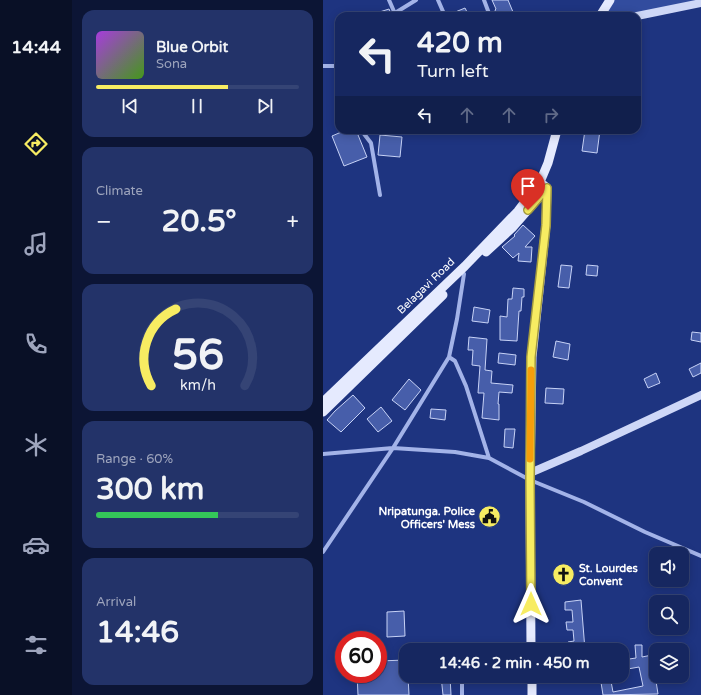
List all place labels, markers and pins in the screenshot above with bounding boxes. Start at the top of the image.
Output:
pin [511,169,545,210]
public building icon: Nripatunga. Police Officers' Mess [477,504,503,530]
place label: Nripatunga. Police Officers' Mess [378,505,476,531]
church icon: St. Lourdes Convent [551,561,577,587]
place label: St. Lourdes Convent [579,562,638,588]

